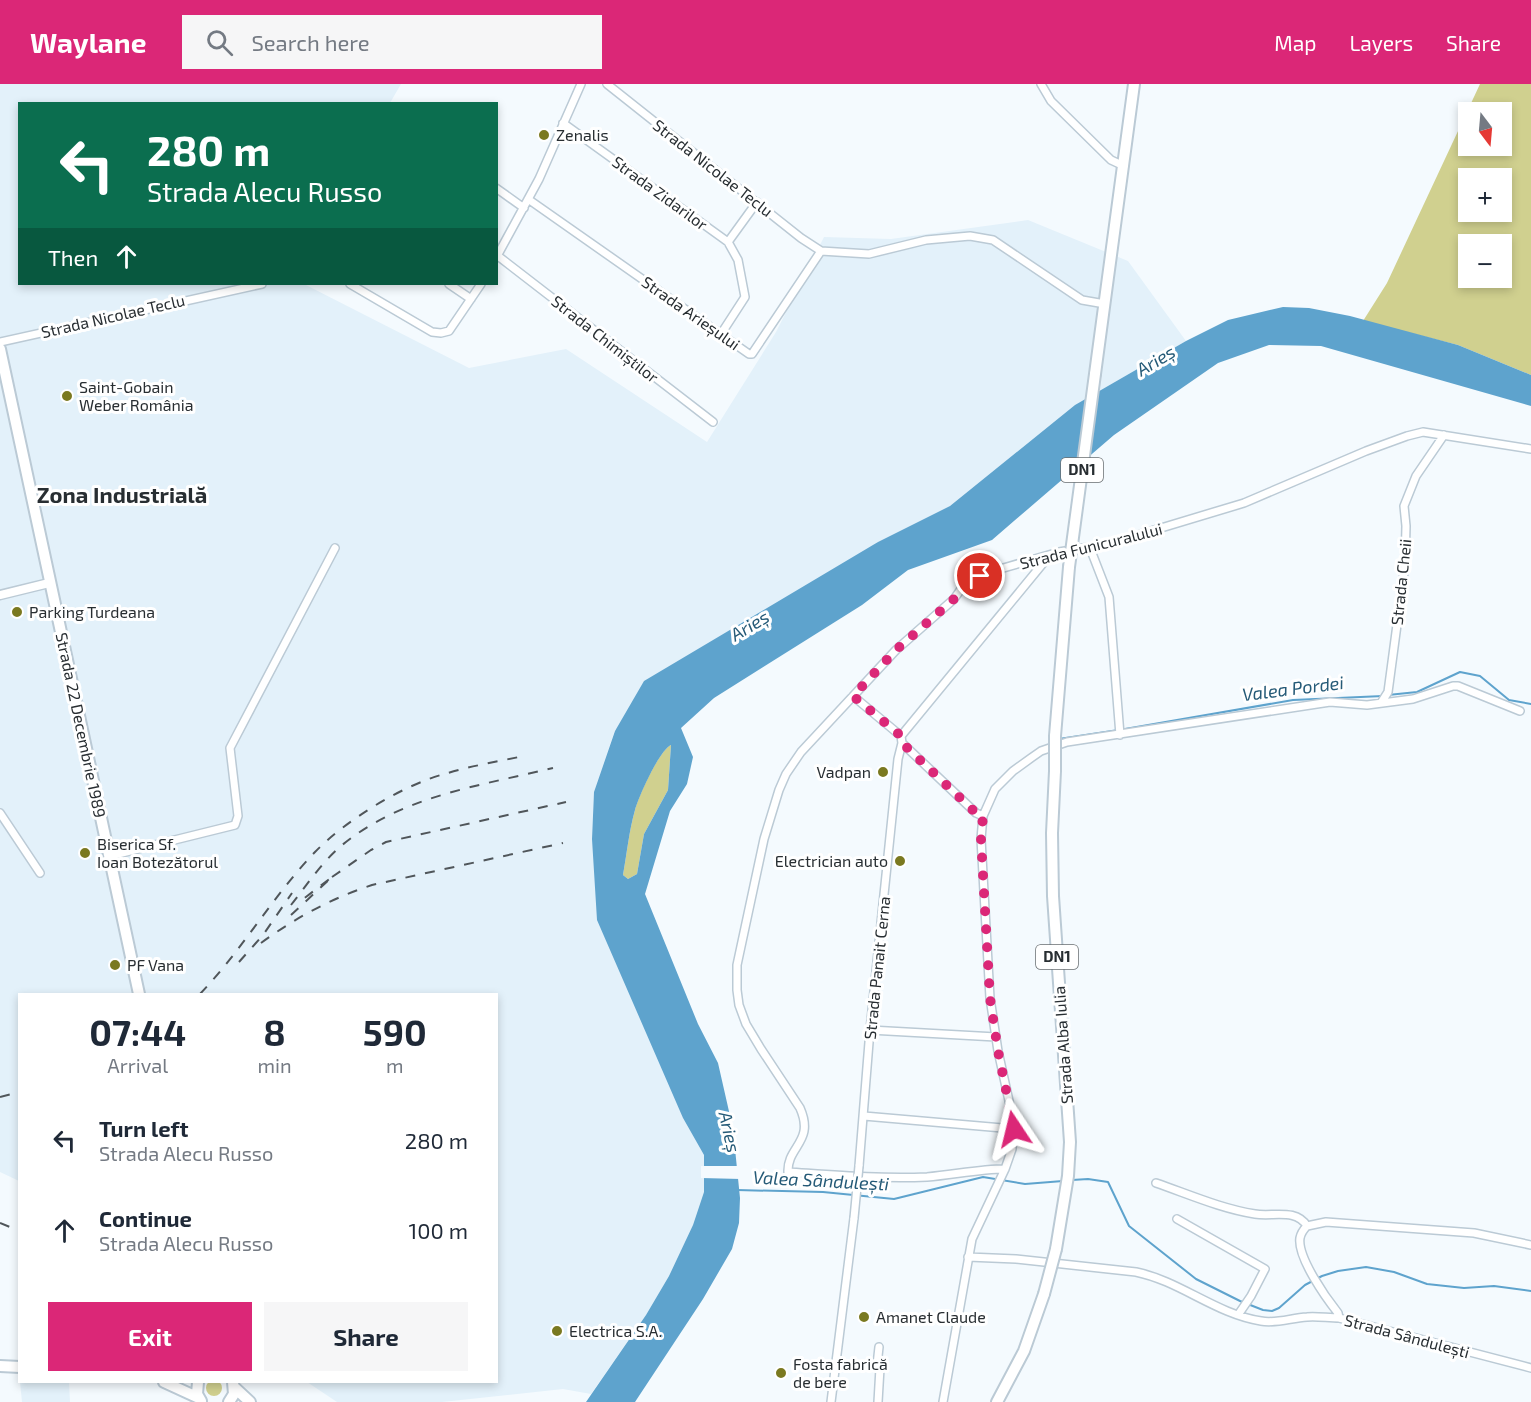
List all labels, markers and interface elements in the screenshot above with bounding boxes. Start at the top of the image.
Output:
search box [182,15,602,69]
text: Waylane [30,25,146,59]
icon: search [203,26,236,59]
text: Search here [251,29,370,55]
text: Map [1274,30,1316,55]
text: Layers [1349,30,1413,55]
text: Share [1446,30,1501,55]
north arrow [1458,102,1512,156]
map controls [1458,102,1512,288]
street label: Strada Nicolae Teclu [650,115,777,220]
text: 280 m [147,124,270,174]
place label: Zenalis [556,125,609,144]
icon: left [48,126,126,204]
marker: Zenalis [537,128,551,142]
street label: Strada Zidarilor [609,152,712,234]
button: + [1458,168,1512,222]
text: Strada Alecu Russo [147,175,382,207]
button: − [1458,234,1512,288]
icon: ahead [110,240,143,273]
text: Then [48,244,98,270]
street label: Strada Arieșului [637,272,744,355]
street label: Strada Nicolae Teclu [39,290,187,341]
street label: Strada Chimiștilor [547,291,663,388]
water label: Arieș [1131,340,1179,382]
place label: Saint-Gobain Weber România [79,377,194,414]
marker: Saint-Gobain Weber România [60,389,74,403]
road number: DN1 [1061,458,1103,482]
district label: Zona Industrială [37,481,207,507]
street label: Strada Funicuralului [1018,519,1164,572]
street label: Strada Cheii [1387,538,1414,626]
pin [954,550,1005,601]
icon: arrive [963,559,996,592]
place label: Parking Turdeana [29,602,155,621]
marker: Parking Turdeana [10,605,24,619]
water label: Arieș [725,605,773,647]
street label: Strada 22 Decembrie 1989 [53,631,110,819]
water label: Valea Pordei [1241,671,1345,705]
place label: Vadpan [816,762,871,781]
marker: Vadpan [876,765,890,779]
place label: Biserica Sf. Ioan Botezătorul [97,834,218,871]
marker: Biserica Sf. Ioan Botezătorul [78,846,92,860]
place label: Electrician auto [775,851,888,870]
marker: Electrician auto [893,854,907,868]
street label: Strada Panait Cerna [860,895,893,1040]
road number: DN1 [1036,945,1078,969]
place label: PF Vana [127,955,184,974]
marker: PF Vana [108,958,122,972]
street label: Strada Alba Iulia [1049,985,1076,1105]
text: 07:44 [89,1010,186,1053]
text: 8 [263,1010,286,1053]
text: 590 [363,1010,427,1053]
text: Arrival [107,1053,168,1077]
text: min [257,1053,292,1077]
text: m [386,1053,404,1077]
position arrow [982,1097,1046,1161]
water label: Arieș [713,1108,745,1155]
text: Turn left [99,1115,188,1141]
icon: left [48,1124,81,1157]
text: 280 m [405,1127,468,1153]
text: Strada Alecu Russo [99,1141,273,1165]
water label: Valea Sândulești [752,1165,890,1196]
text: Continue [99,1205,192,1231]
icon: ahead [48,1214,81,1247]
text: 100 m [409,1217,468,1243]
text: Strada Alecu Russo [99,1231,273,1255]
button: Exit [48,1302,252,1371]
button: Share [264,1302,468,1371]
place label: Amanet Claude [876,1307,986,1326]
marker: Amanet Claude [857,1310,871,1324]
street label: Strada Sândulești [1342,1310,1472,1363]
place label: Electrica S.A. [569,1321,662,1340]
marker: Electrica S.A. [550,1324,564,1338]
place label: Fosta fabrică de bere [793,1354,888,1391]
marker: Fosta fabrică de bere [774,1366,788,1380]

